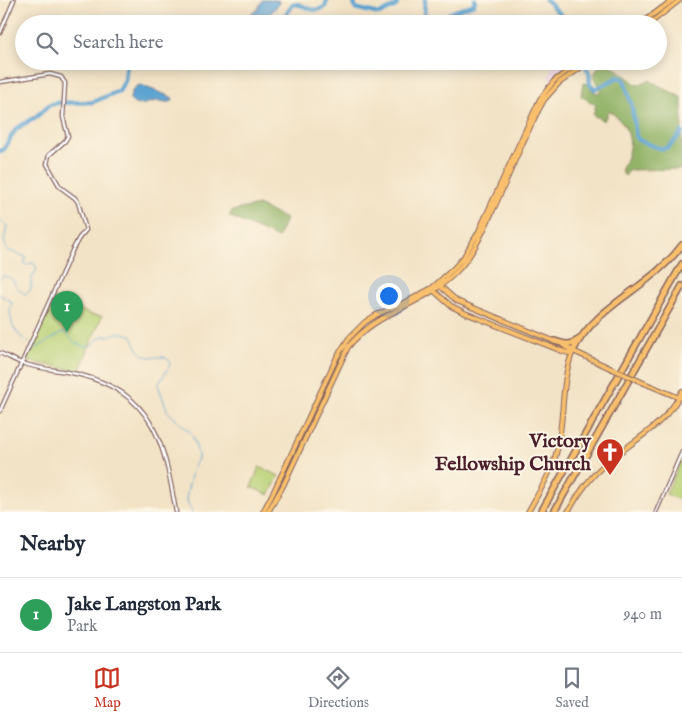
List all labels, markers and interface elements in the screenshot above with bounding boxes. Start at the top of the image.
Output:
search box [15,15,667,70]
icon: search [33,29,61,57]
text: Search here [73,31,164,55]
your location [376,283,402,309]
pin: 1 [51,291,83,332]
place label: Victory Fellowship Church [435,429,592,477]
church icon: Victory Fellowship Church [595,437,625,476]
text: Nearby [20,531,85,558]
text: Jake Langston Park [67,593,221,617]
text: 1 [33,605,39,625]
text: 940 m [624,605,662,625]
text: Park [67,617,97,637]
tab: Map [93,664,121,712]
tab: Directions [308,664,369,712]
tab: Saved [556,664,589,712]

